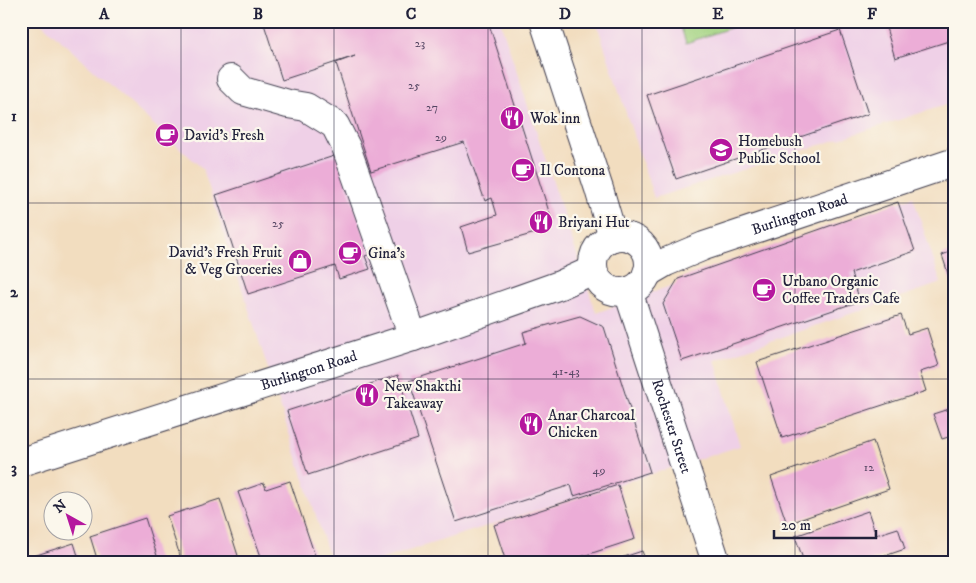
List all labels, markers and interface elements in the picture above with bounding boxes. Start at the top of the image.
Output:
text: A [98,4,110,24]
text: B [253,4,263,24]
text: C [406,4,416,24]
text: D [559,4,571,24]
text: E [712,4,724,24]
text: F [867,4,877,24]
house number: 23 [415,36,425,51]
house number: 25 [408,78,420,93]
house number: 27 [426,100,438,115]
restaurant icon: Wok inn [499,105,525,131]
text: 1 [11,106,17,126]
place label: Wok inn [529,109,581,128]
cafe icon: David's Fresh [154,122,180,148]
place label: David's Fresh [184,126,265,145]
house number: 29 [435,130,447,145]
place label: Homebush Public School [738,132,821,168]
school or university icon: Homebush Public School [708,137,734,163]
cafe icon: Il Contona [510,157,536,183]
place label: Il Contona [540,161,606,180]
street label: Burlington Road [749,189,851,239]
restaurant icon: Briyani Hut [528,209,554,235]
place label: Briyani Hut [558,213,630,232]
house number: 25 [272,216,284,231]
cafe icon: Gina's [337,240,363,266]
place label: David's Fresh Fruit & Veg Groceries [168,243,282,279]
place label: Gina's [368,244,405,263]
shop icon: David's Fresh Fruit & Veg Groceries [287,248,313,274]
place label: Urbano Organic Coffee Traders Cafe [782,272,900,308]
cafe icon: Urbano Organic Coffee Traders Cafe [751,277,777,303]
text: 2 [10,282,19,302]
street label: Burlington Road [258,346,360,395]
house number: 41-43 [552,364,580,379]
street label: Rochester Street [648,376,696,476]
place label: New Shakthi Takeaway [384,377,461,413]
restaurant icon: New Shakthi Takeaway [354,382,380,408]
place label: Anar Charcoal Chicken [548,406,635,442]
restaurant icon: Anar Charcoal Chicken [518,411,544,437]
text: 3 [11,458,17,478]
house number: 12 [864,460,874,475]
house number: 49 [593,463,605,478]
north arrow [42,490,92,540]
text: N [50,496,71,517]
scale bar [774,508,876,540]
text: 20 m [781,516,811,535]

